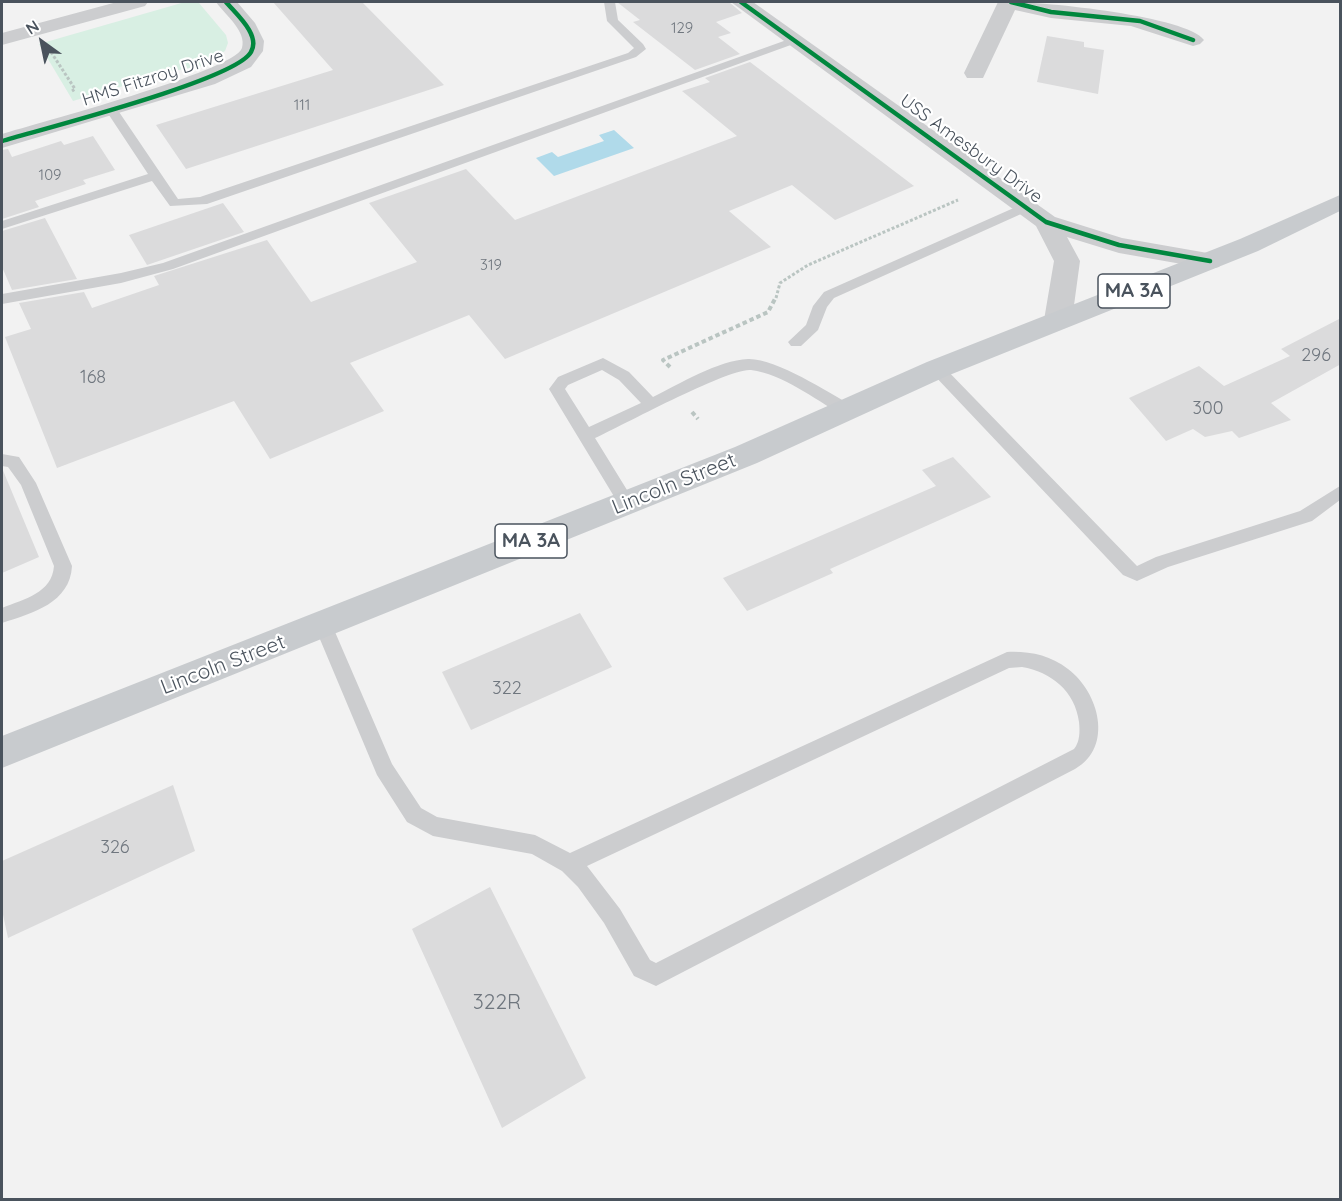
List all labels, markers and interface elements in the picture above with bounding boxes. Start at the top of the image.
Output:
north arrow [12,12,72,72]
text: N [22,15,43,38]
house number: 129 [671,19,693,37]
street label: HMS Fitzroy Drive [80,45,226,111]
street label: USS Amesbury Drive [895,90,1047,208]
house number: 111 [294,96,310,114]
house number: 109 [39,166,61,184]
house number: 319 [480,256,502,274]
road number: MA 3A [1098,274,1170,308]
house number: 296 [1301,345,1331,367]
house number: 168 [80,367,106,389]
house number: 300 [1193,398,1223,420]
street label: Lincoln Street [608,448,740,520]
road number: MA 3A [495,524,567,558]
street label: Lincoln Street [157,630,289,700]
house number: 322 [492,678,522,700]
house number: 326 [100,837,130,859]
house number: 322R [473,990,521,1016]

